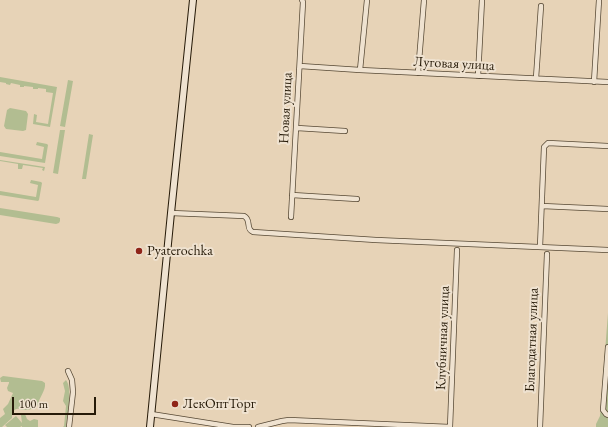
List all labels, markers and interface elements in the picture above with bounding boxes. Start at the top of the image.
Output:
street label: Луговая улица [413,53,495,75]
street label: Новая улица [276,72,296,144]
place label: Pyaterochka [147,243,213,259]
marker: Pyaterochka [134,246,144,256]
street label: Клубничная улица [433,286,453,390]
street label: Благодатная улица [522,288,542,392]
scale bar [14,389,98,415]
text: 100 m [19,396,48,412]
place label: ЛекОптТорг [183,396,256,412]
marker: ЛекОптТорг [170,399,180,409]

